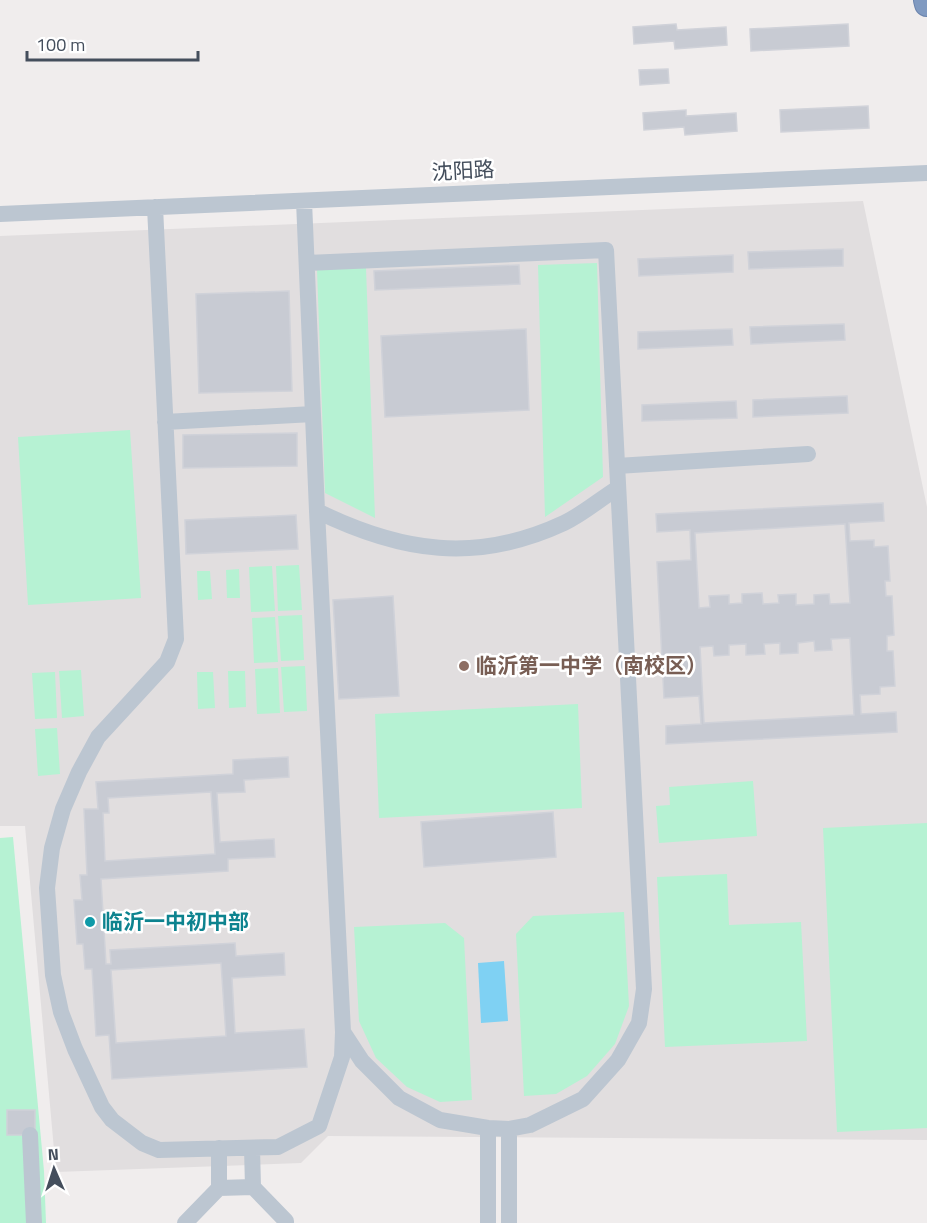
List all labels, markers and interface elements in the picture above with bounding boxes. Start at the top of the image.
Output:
scale bar [27,24,198,62]
text: 100 m [36,31,85,58]
street label: 沈阳路 [431,152,495,188]
place label: 临沂第一中学（南校区） [476,649,707,681]
marker: 临沂第一中学（南校区） [457,659,471,673]
place label: 临沂一中初中部 [102,905,249,937]
marker: 临沂一中初中部 [83,915,97,929]
north arrow [24,1139,84,1199]
text: N [47,1142,59,1166]

